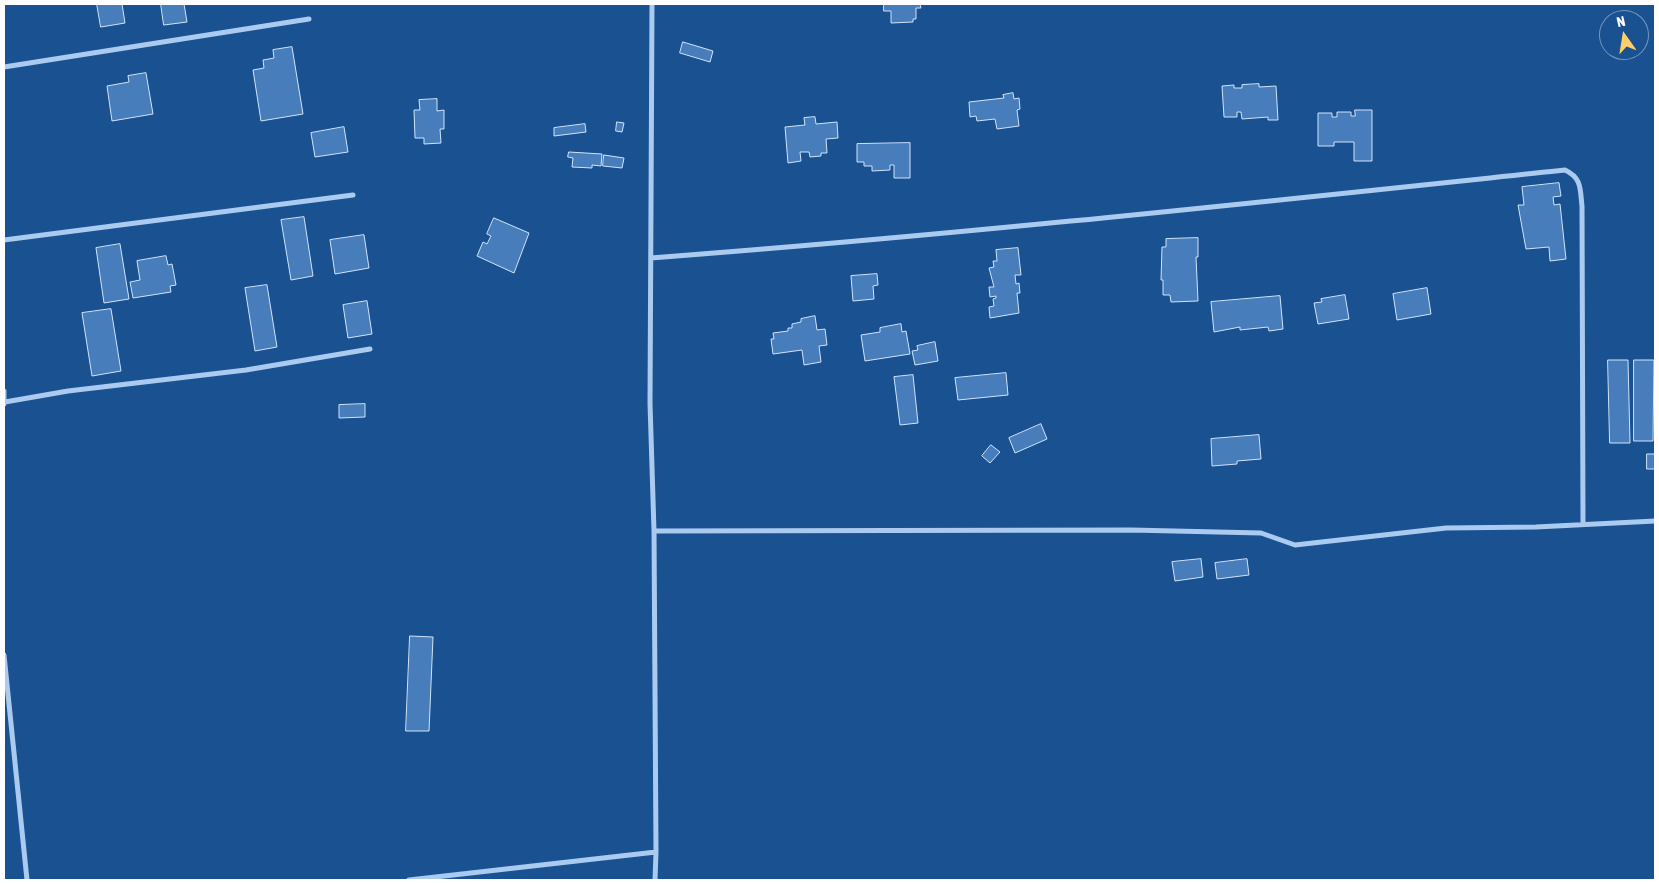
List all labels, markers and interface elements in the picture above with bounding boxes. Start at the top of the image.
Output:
north arrow [1599,10,1649,60]
text: N [1615,13,1627,30]

